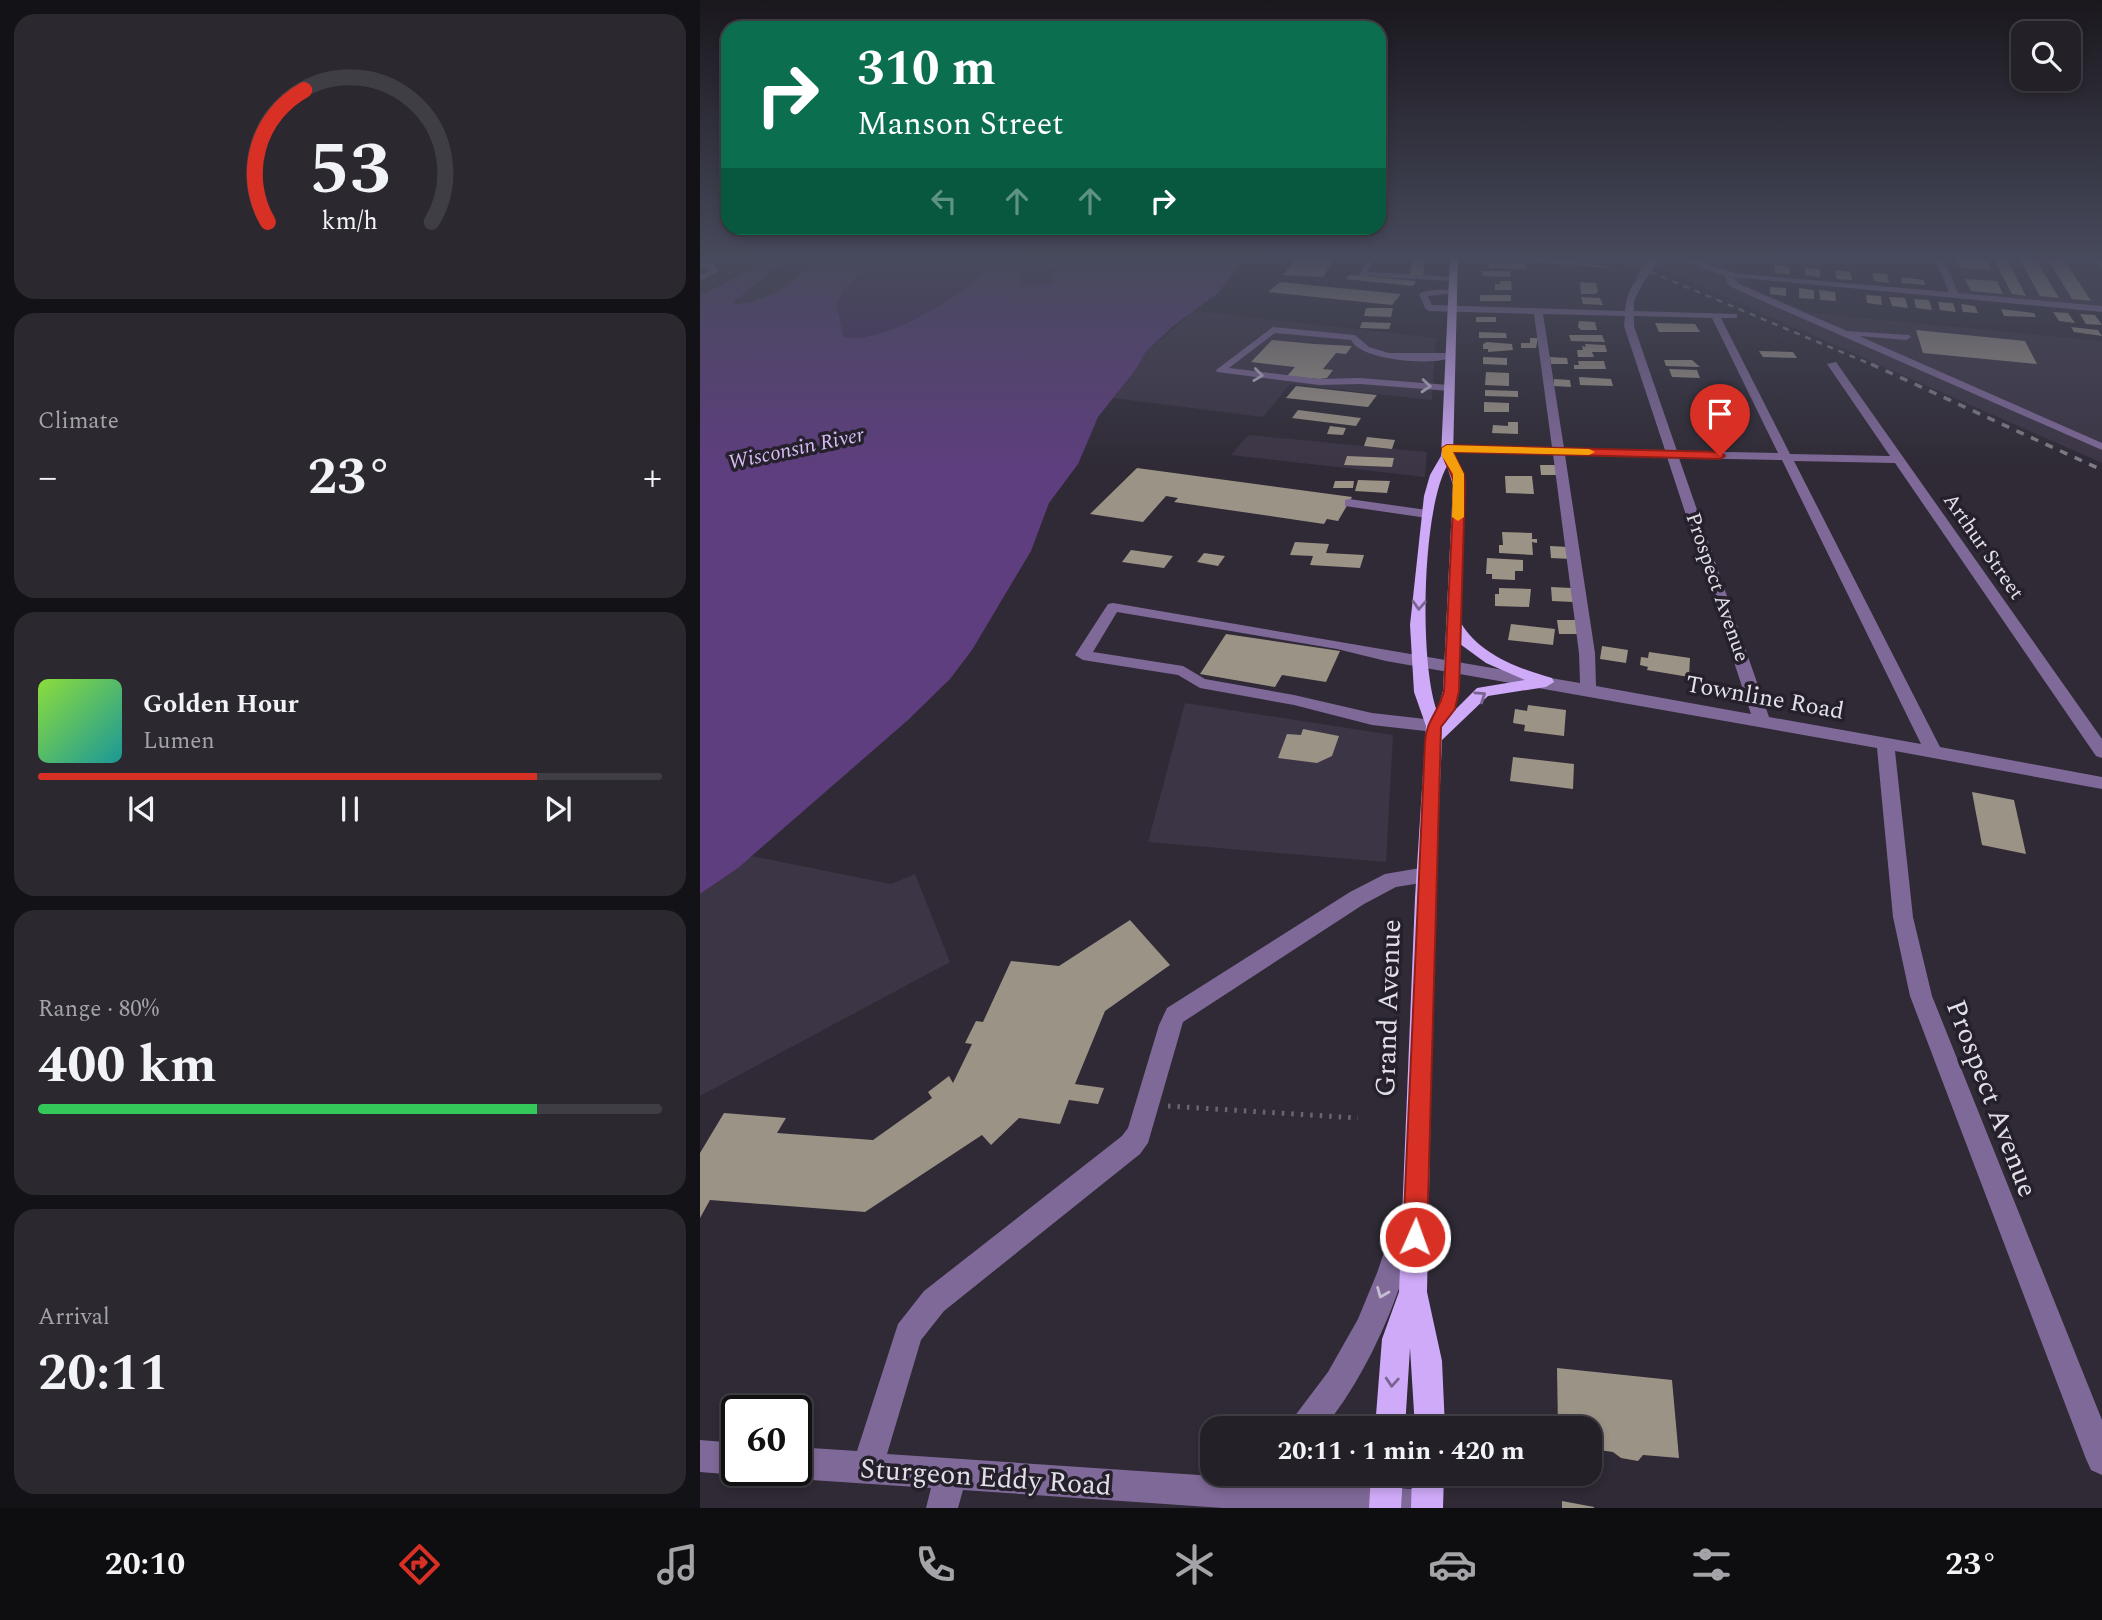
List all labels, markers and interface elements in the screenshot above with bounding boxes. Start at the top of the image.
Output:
map controls [2011,21,2081,91]
button: search [2011,21,2081,91]
text: 310 m [857,32,996,107]
icon: right [742,49,833,140]
text: Manson Street [857,100,1064,149]
text: 53 [309,116,391,227]
icon: left [925,182,963,220]
icon: ahead [998,182,1036,220]
icon: ahead [1071,182,1109,220]
icon: right [1144,182,1182,220]
text: km/h [322,203,378,241]
one-way arrow [1252,367,1264,382]
one-way arrow [1420,378,1431,393]
pin [1690,384,1750,456]
icon: arrive [1701,395,1739,433]
text: Climate [38,404,119,439]
water label: Wisconsin River [725,419,868,479]
text: 23° [308,438,392,517]
text: − [38,449,57,507]
text: + [643,449,662,507]
street label: Arthur Street [1934,487,2032,607]
street label: Prospect Avenue [1677,508,1758,666]
one-way arrow [1412,600,1427,611]
street label: Townline Road [1683,666,1847,730]
text: Golden Hour [143,684,299,724]
one-way arrow [1473,691,1486,704]
text: Lumen [143,724,215,759]
icon: previous [123,790,161,828]
icon: pause [331,790,369,828]
icon: next [539,790,577,828]
street label: Grand Avenue [1364,918,1413,1098]
text: Range · 80% [38,992,159,1027]
street label: Prospect Avenue [1934,994,2049,1203]
text: 400 km [38,1026,217,1105]
position arrow [1378,1200,1452,1274]
one-way arrow [1376,1286,1390,1298]
text: Arrival [38,1300,110,1335]
text: 20:11 [38,1334,169,1413]
one-way arrow [1385,1376,1400,1387]
speed limit sign: 60 [721,1395,812,1486]
text: 20:11 · 1 min · 420 m [1277,1431,1525,1471]
street label: Sturgeon Eddy Road [859,1447,1113,1508]
text: 20:10 [105,1540,185,1589]
icon: directions [395,1540,444,1589]
icon: music [653,1540,702,1589]
icon: phone [911,1540,960,1589]
icon: climate [1170,1540,1219,1589]
icon: car [1428,1540,1477,1589]
icon: filters [1687,1540,1736,1589]
text: 23° [1945,1540,1997,1589]

